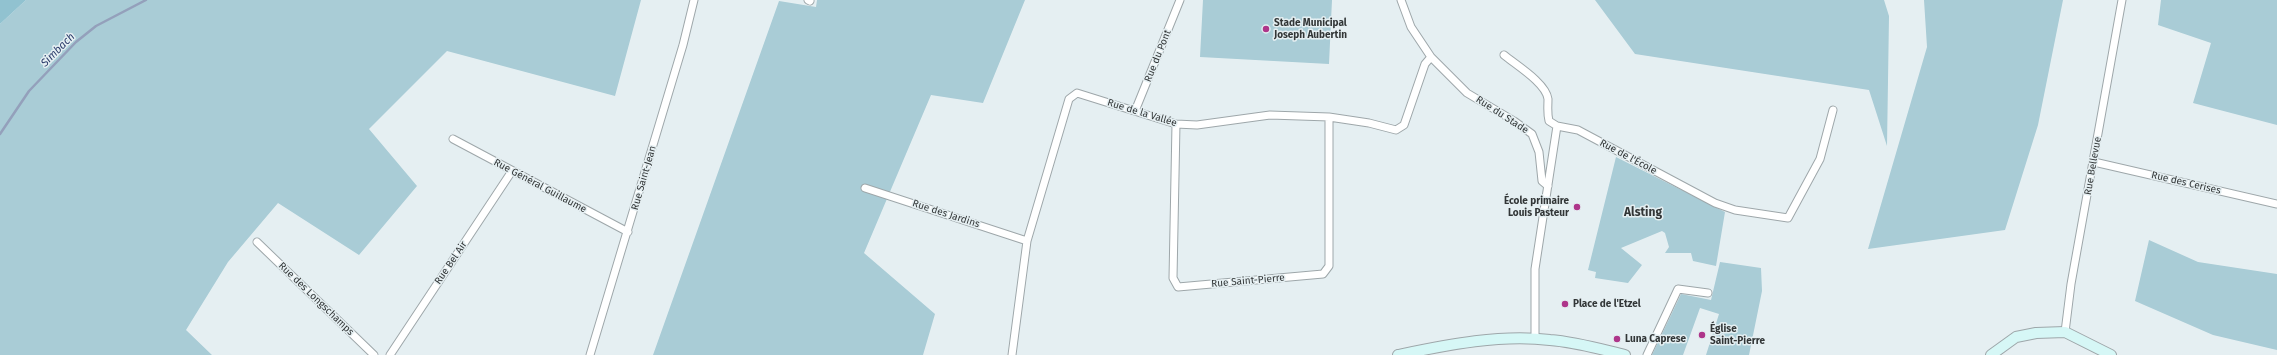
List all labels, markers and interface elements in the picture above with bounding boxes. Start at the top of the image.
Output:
place label: Stade Municipal Joseph Aubertin [1274,17,1347,40]
marker: Stade Municipal Joseph Aubertin [1261,24,1271,34]
street label: Rue du Pont [1142,28,1174,84]
water label: Simbach [38,30,78,70]
street label: Rue du Stade [1473,94,1531,136]
street label: Rue de la Vallée [1106,97,1178,129]
street label: Rue Bellevue [2082,136,2104,196]
street label: Rue de l'École [1597,137,1659,177]
street label: Rue Saint-Jean [629,144,659,212]
street label: Rue Général Guillaume [491,156,589,216]
street label: Rue des Cerises [2150,169,2222,197]
place label: École primaire Louis Pasteur [1504,195,1569,218]
street label: Rue des Jardins [911,197,981,231]
marker: École primaire Louis Pasteur [1572,202,1582,212]
district label: Alsting [1624,206,1662,220]
street label: Rue Bel Air [432,239,470,287]
street label: Rue des Longschamps [276,260,356,338]
street label: Rue Saint-Pierre [1211,272,1285,290]
place label: Place de l'Etzel [1573,298,1641,310]
marker: Place de l'Etzel [1560,299,1570,309]
place label: Église Saint-Pierre [1710,323,1765,346]
marker: Église Saint-Pierre [1697,330,1707,340]
place label: Luna Caprese [1625,333,1686,345]
marker: Luna Caprese [1612,334,1622,344]

